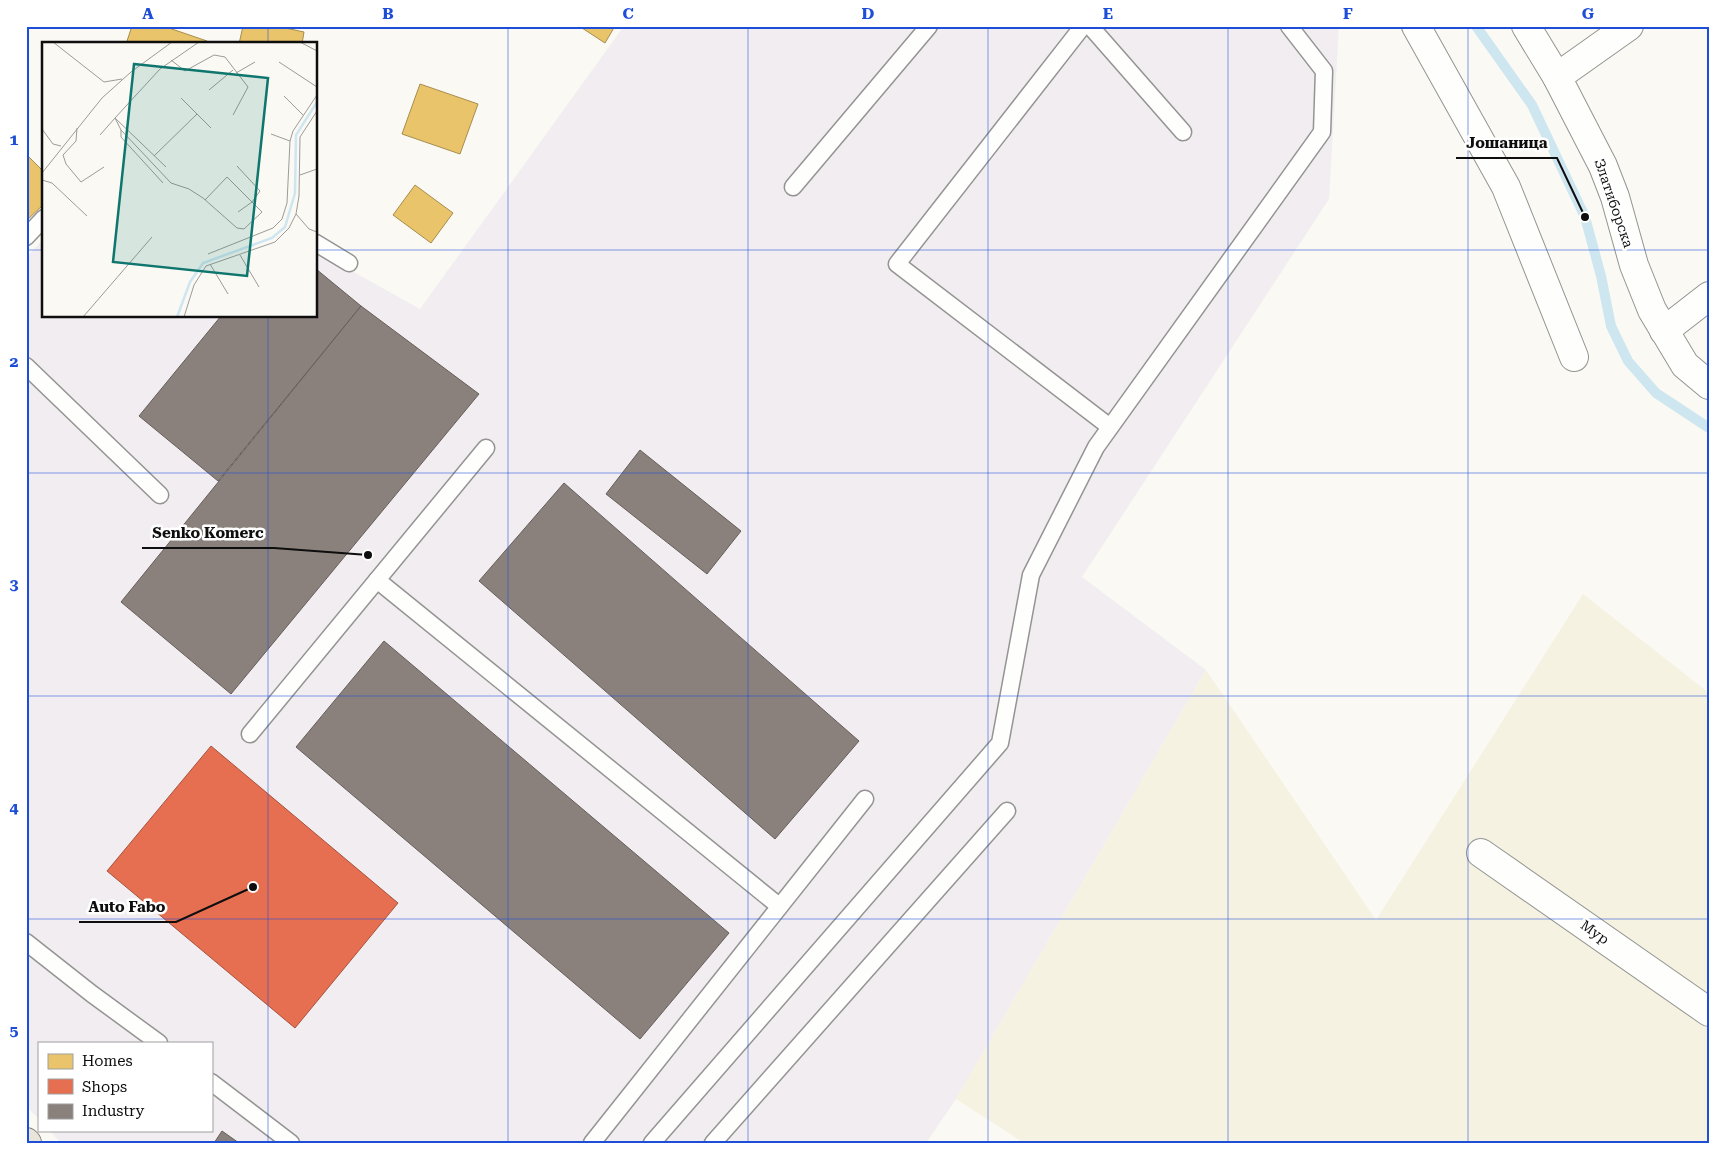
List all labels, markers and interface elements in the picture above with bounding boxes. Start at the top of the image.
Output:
text: A [142,4,154,23]
text: B [382,4,394,23]
text: C [622,4,634,23]
text: D [862,4,875,23]
text: E [1103,4,1113,23]
text: F [1343,4,1353,23]
text: G [1582,4,1595,23]
inset map [42,42,318,318]
callout: Јошаница [1456,128,1557,158]
text: 1 [10,130,19,149]
text: Јошаница [1466,134,1548,152]
street label: Златиборска [1591,156,1637,250]
text: 2 [10,352,19,371]
callout: Senko Komerc [142,518,274,548]
text: Senko Komerc [152,524,264,542]
text: 3 [10,575,19,594]
text: 4 [10,798,19,817]
callout: Auto Fabo [79,892,176,922]
text: Auto Fabo [89,898,166,916]
street label: Мур [1578,917,1612,947]
text: 5 [10,1021,19,1040]
legend [38,1042,212,1132]
text: Homes [82,1052,133,1070]
text: Shops [82,1078,127,1096]
text: Industry [82,1102,144,1120]

